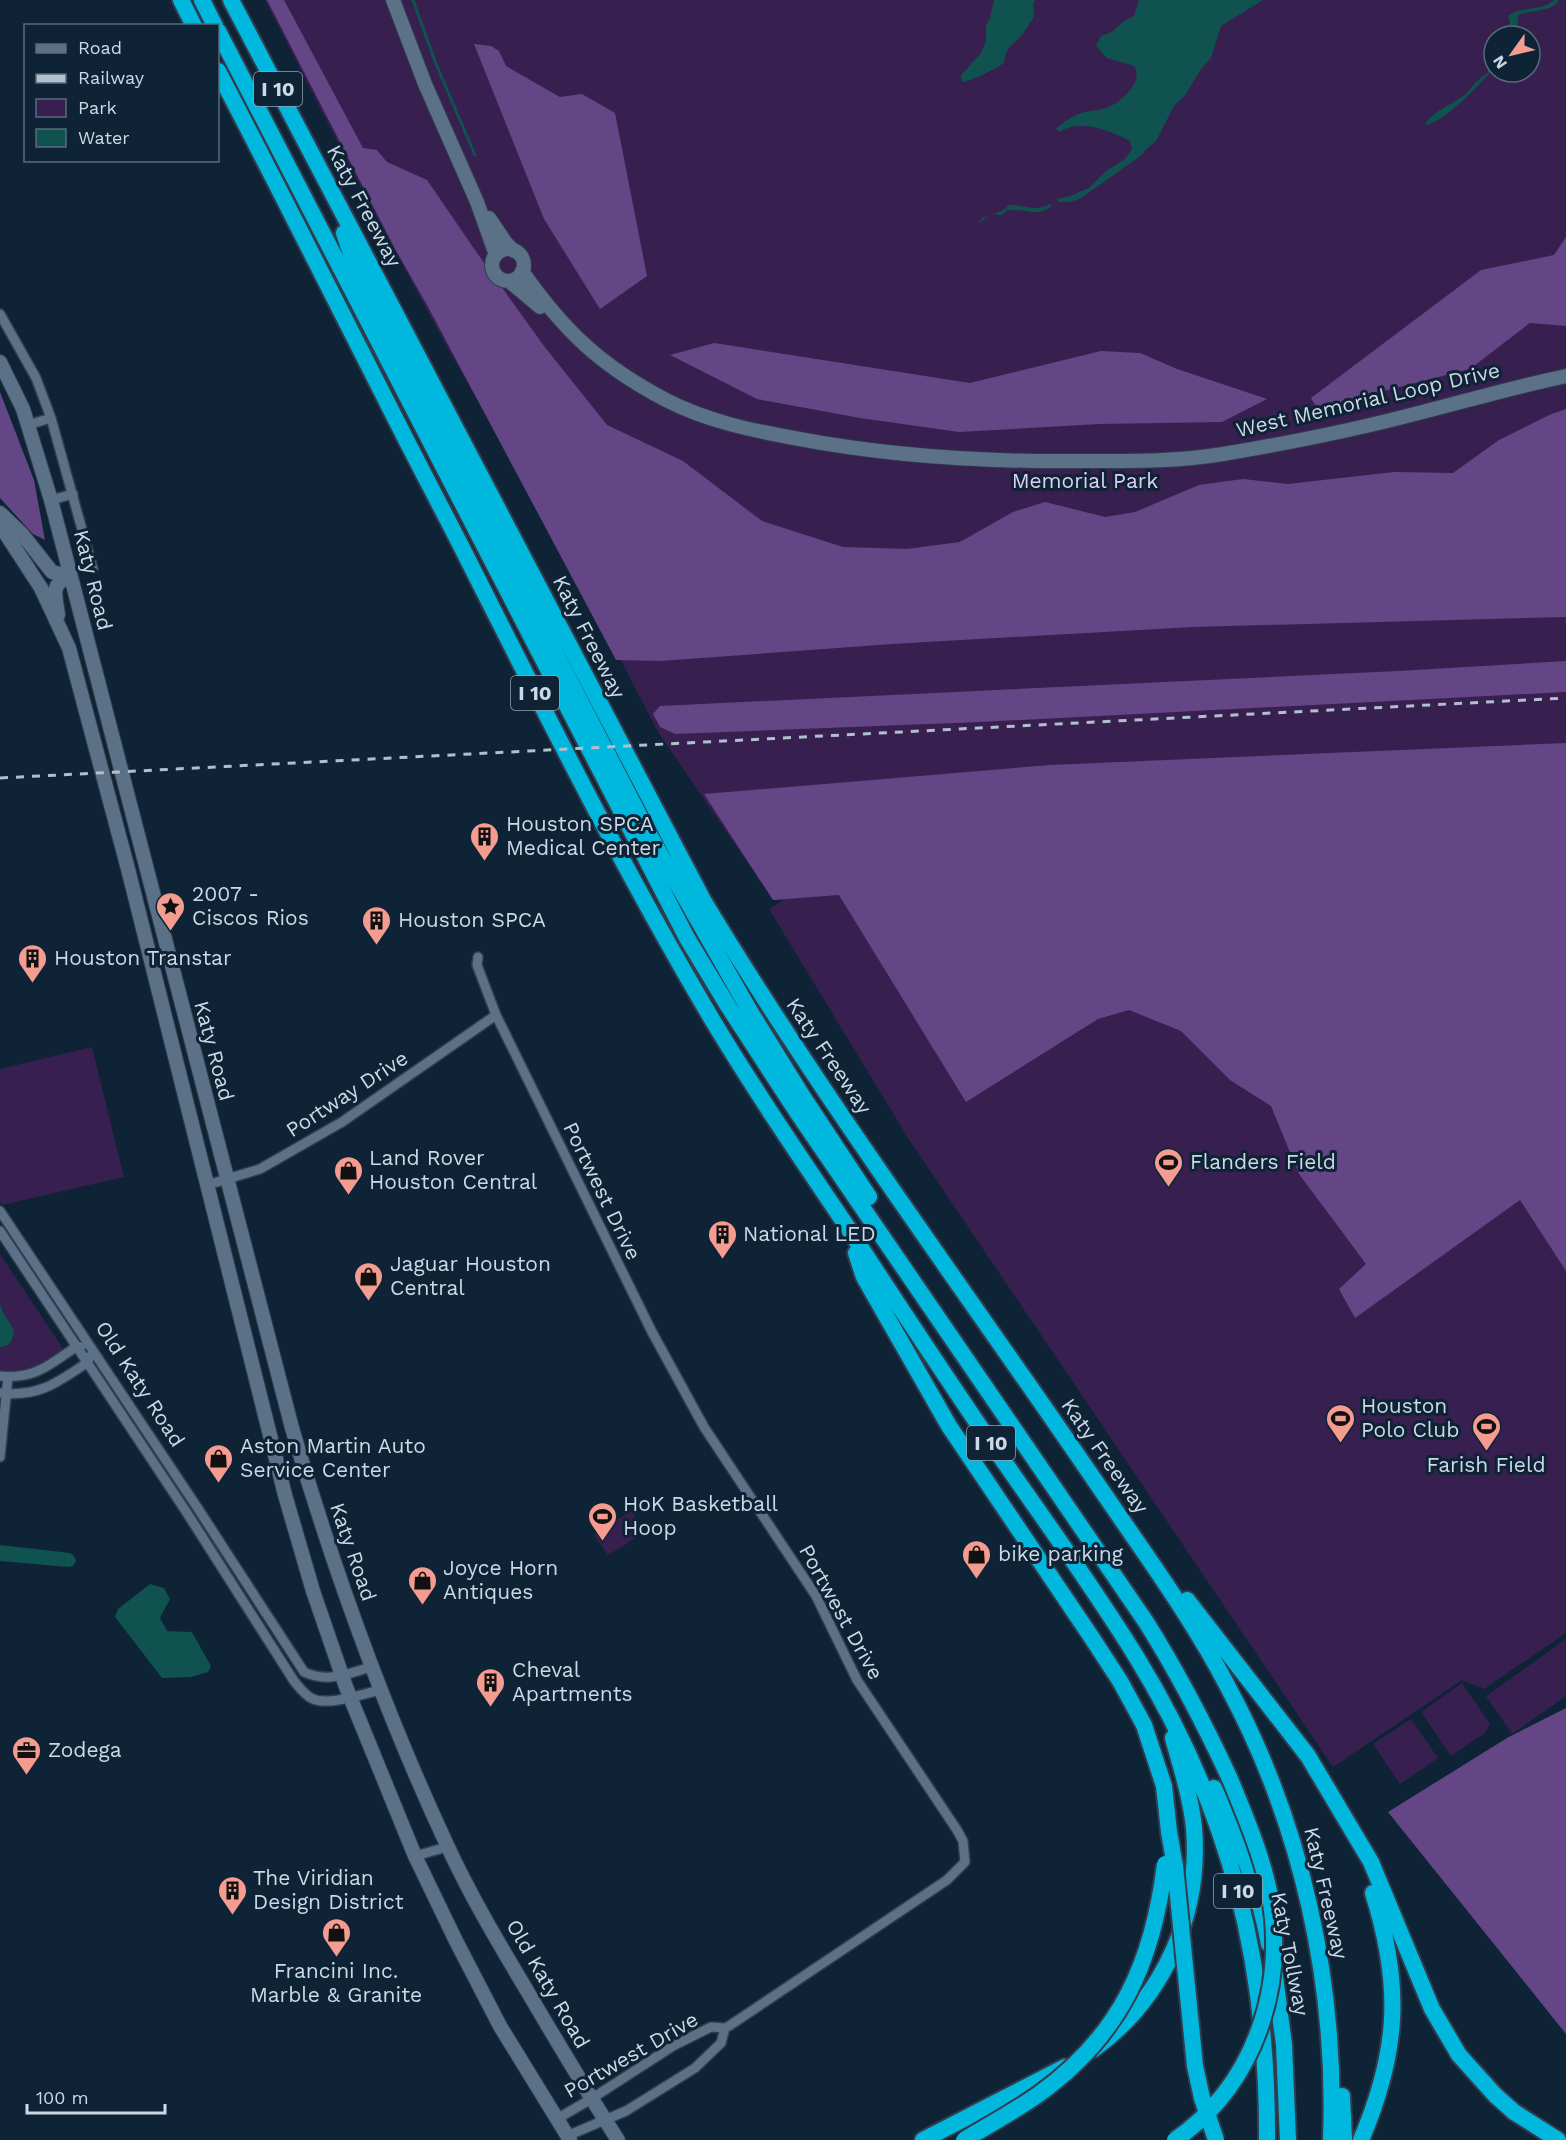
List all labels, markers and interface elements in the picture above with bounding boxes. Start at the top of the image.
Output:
legend [24,24,219,162]
north arrow [1482,24,1542,84]
text: Road [78,37,122,58]
text: N [1489,52,1511,72]
text: Railway [78,67,145,88]
road number: I 10 [254,72,302,106]
text: Park [78,97,117,118]
text: Water [78,127,130,148]
street label: Katy Freeway [322,140,407,271]
street label: West Memorial Loop Drive [1234,357,1502,442]
park label: Memorial Park [1012,468,1158,493]
street label: Katy Road [69,527,118,633]
street label: Katy Freeway [548,571,631,703]
road number: I 10 [511,676,559,710]
place label: Houston SPCA Medical Center [506,811,660,860]
building icon: Houston SPCA Medical Center [469,820,501,862]
place label: 2007 - Ciscos Rios [192,881,309,930]
place icon: 2007 - Ciscos Rios [155,890,187,932]
building icon: Houston SPCA [361,904,393,946]
place label: Houston SPCA [398,907,546,932]
building icon: Houston Transtar [17,942,49,984]
place label: Houston Transtar [54,945,232,970]
street label: Katy Freeway [781,993,878,1119]
street label: Katy Road [189,998,240,1104]
street label: Portway Drive [281,1045,412,1142]
street label: Portwest Drive [558,1118,647,1264]
place label: Land Rover Houston Central [369,1145,538,1194]
sports icon: Flanders Field [1153,1146,1185,1188]
place label: Flanders Field [1190,1149,1336,1174]
shop icon: Land Rover Houston Central [332,1154,364,1196]
building icon: National LED [706,1218,738,1260]
place label: National LED [743,1221,876,1246]
place label: Jaguar Houston Central [390,1251,551,1300]
shop icon: Jaguar Houston Central [353,1260,385,1302]
street label: Old Katy Road [90,1316,190,1451]
street label: Katy Freeway [1057,1393,1154,1518]
place label: Houston Polo Club [1361,1393,1459,1442]
sports icon: Houston Polo Club [1324,1402,1356,1444]
sports icon: Farish Field [1470,1410,1502,1452]
road number: I 10 [967,1426,1015,1460]
place label: Aston Martin Auto Service Center [240,1433,426,1482]
shop icon: Aston Martin Auto Service Center [203,1442,235,1484]
place label: Farish Field [1426,1452,1546,1477]
place label: HoK Basketball Hoop [623,1491,779,1540]
street label: Katy Road [325,1499,382,1604]
sports icon: HoK Basketball Hoop [586,1500,618,1542]
shop icon: bike parking [961,1538,993,1580]
street label: Portwest Drive [794,1540,889,1684]
place label: bike parking [998,1541,1124,1566]
place label: Joyce Horn Antiques [443,1555,558,1604]
shop icon: Joyce Horn Antiques [406,1564,438,1606]
place label: Cheval Apartments [512,1657,633,1706]
building icon: Cheval Apartments [475,1666,507,1708]
office icon: Zodega [11,1734,43,1776]
place label: Zodega [48,1737,122,1762]
street label: Katy Freeway [1299,1824,1354,1962]
place label: The Viridian Design District [253,1865,404,1914]
building icon: The Viridian Design District [216,1874,248,1916]
road number: I 10 [1214,1874,1262,1908]
street label: Katy Tollway [1266,1890,1315,2018]
street label: Old Katy Road [501,1915,595,2053]
shop icon: Francini Inc. Marble & Granite [320,1916,352,1958]
place label: Francini Inc. Marble & Granite [250,1958,422,2007]
street label: Portwest Drive [559,2006,702,2103]
scale bar [27,2077,165,2115]
text: 100 m [36,2087,89,2108]

